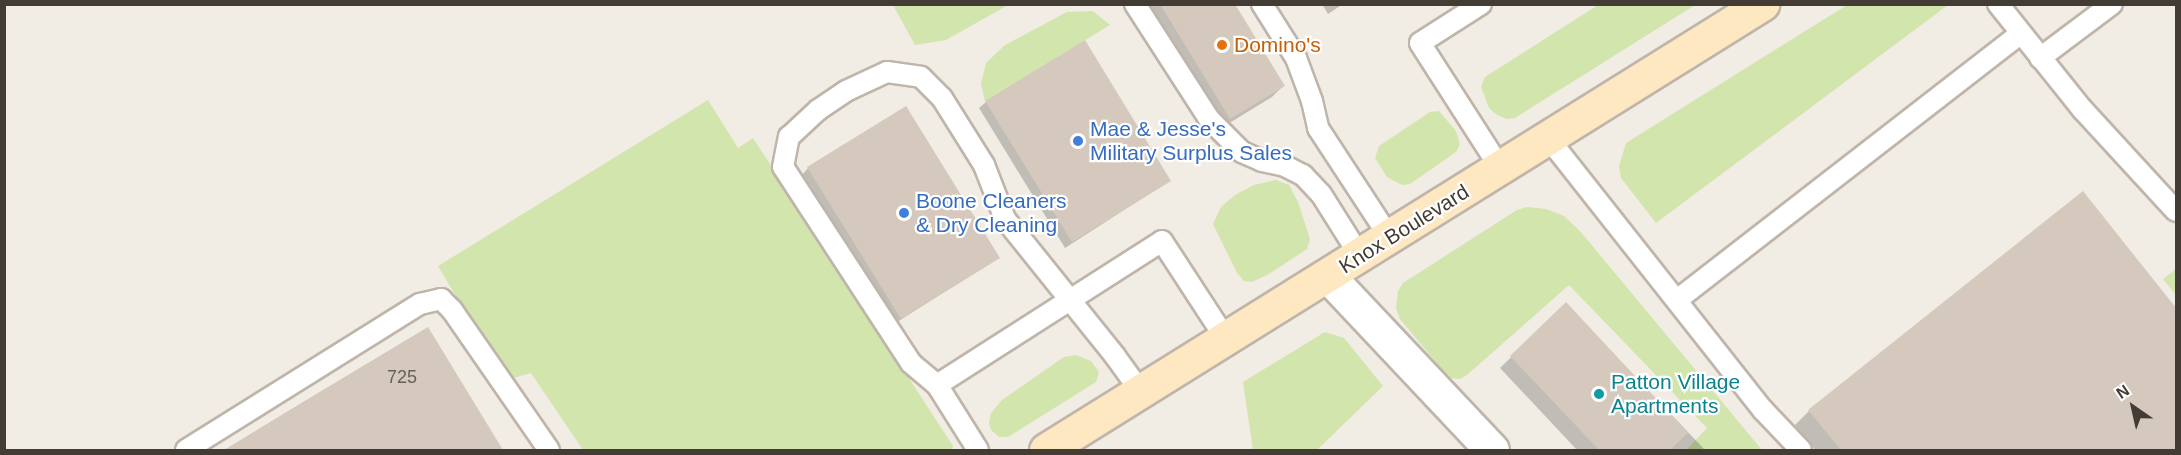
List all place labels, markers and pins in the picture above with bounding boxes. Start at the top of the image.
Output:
place label: Domino's [1234,32,1321,58]
marker: Domino's [1215,38,1229,52]
place label: Mae & Jesse's Military Surplus Sales [1090,116,1292,166]
marker: Mae & Jesse's Military Surplus Sales [1071,134,1085,148]
place label: Boone Cleaners & Dry Cleaning [916,188,1067,238]
marker: Boone Cleaners & Dry Cleaning [897,206,911,220]
place label: Patton Village Apartments [1611,369,1740,419]
marker: Patton Village Apartments [1592,387,1606,401]

